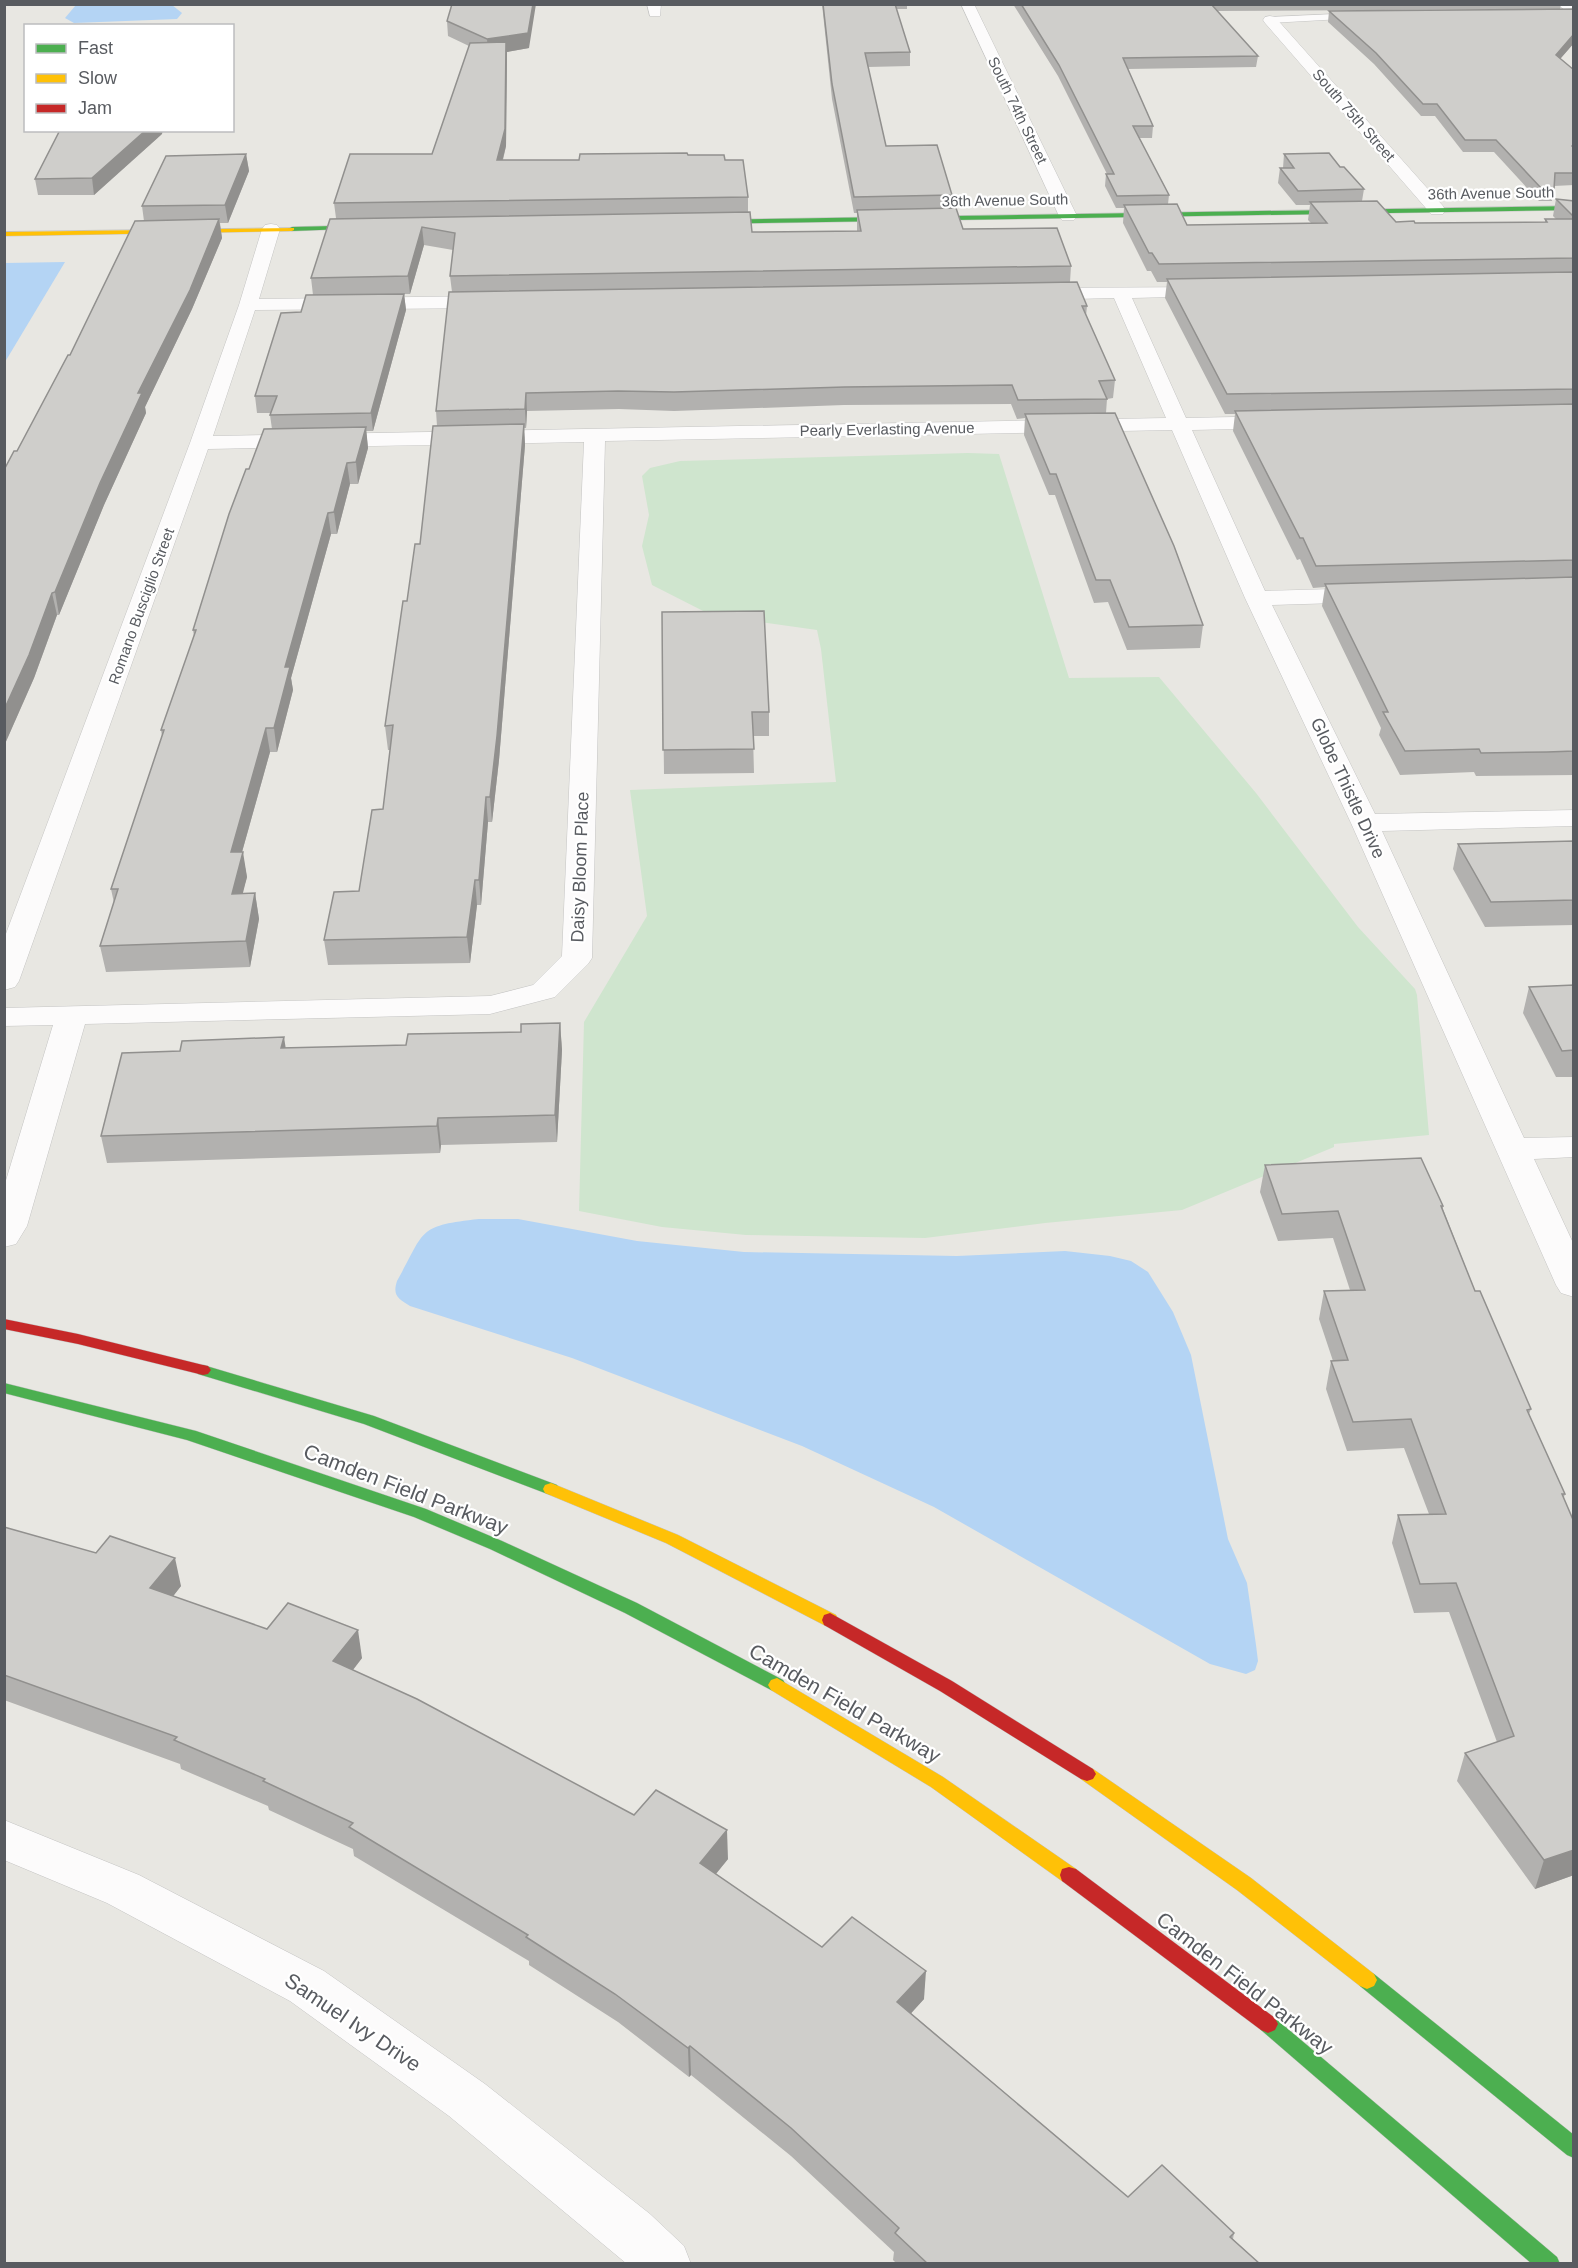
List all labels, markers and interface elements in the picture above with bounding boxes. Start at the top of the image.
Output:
legend [24,24,234,132]
text: Fast [78,38,113,58]
street label: South 74th Street [985,54,1052,167]
street label: South 75th Street [1309,65,1399,165]
text: Slow [78,68,118,88]
text: Jam [78,98,112,118]
street label: 36th Avenue South [1428,183,1554,203]
street label: 36th Avenue South [942,190,1068,210]
street label: Pearly Everlasting Avenue [799,419,975,439]
street label: Romano Busciglio Street [105,525,178,686]
street label: Globe Thistle Drive [1307,715,1389,861]
street label: Daisy Bloom Place [567,791,593,943]
street label: Camden Field Parkway [301,1439,512,1539]
street label: Camden Field Parkway [745,1639,945,1767]
street label: Camden Field Parkway [1152,1907,1338,2059]
street label: Samuel Ivy Drive [281,1968,425,2076]

